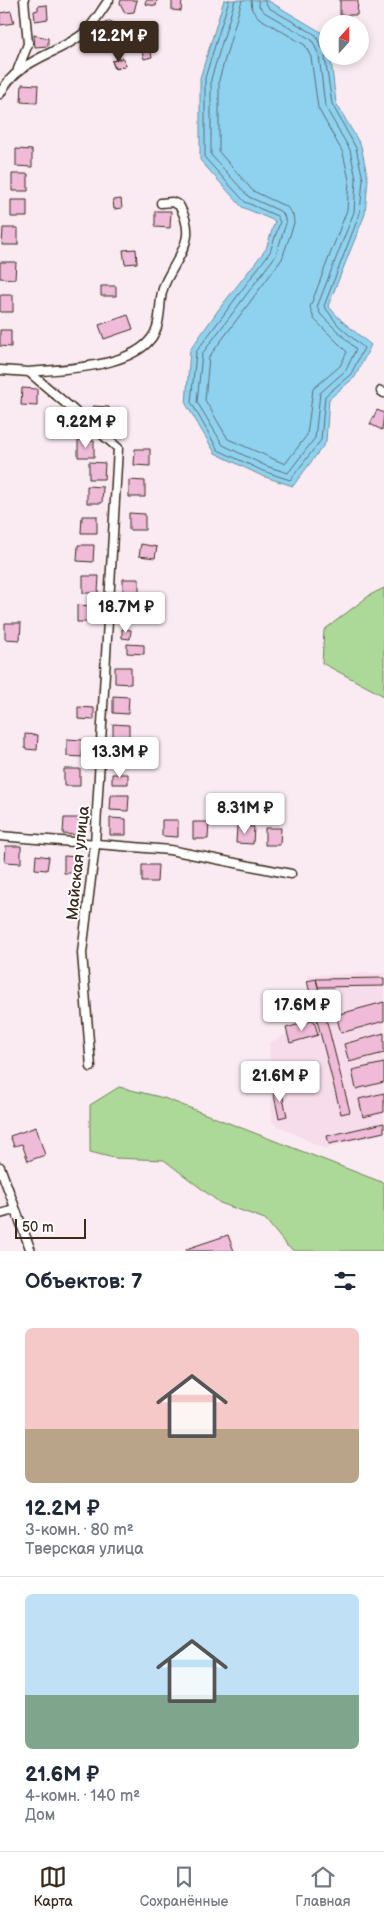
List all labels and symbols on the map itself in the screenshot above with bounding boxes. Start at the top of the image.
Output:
north arrow [319,15,369,65]
pin: 12.2M ₽ [73,20,165,63]
pin: 9.22M ₽ [40,406,132,449]
pin: 18.7M ₽ [80,592,172,634]
pin: 13.3M ₽ [74,736,166,779]
pin: 8.31M ₽ [199,792,291,835]
street label: Майская улица [63,804,94,921]
pin: 17.6M ₽ [256,990,348,1032]
pin: 21.6M ₽ [234,1060,326,1103]
scale bar [15,1216,86,1239]

